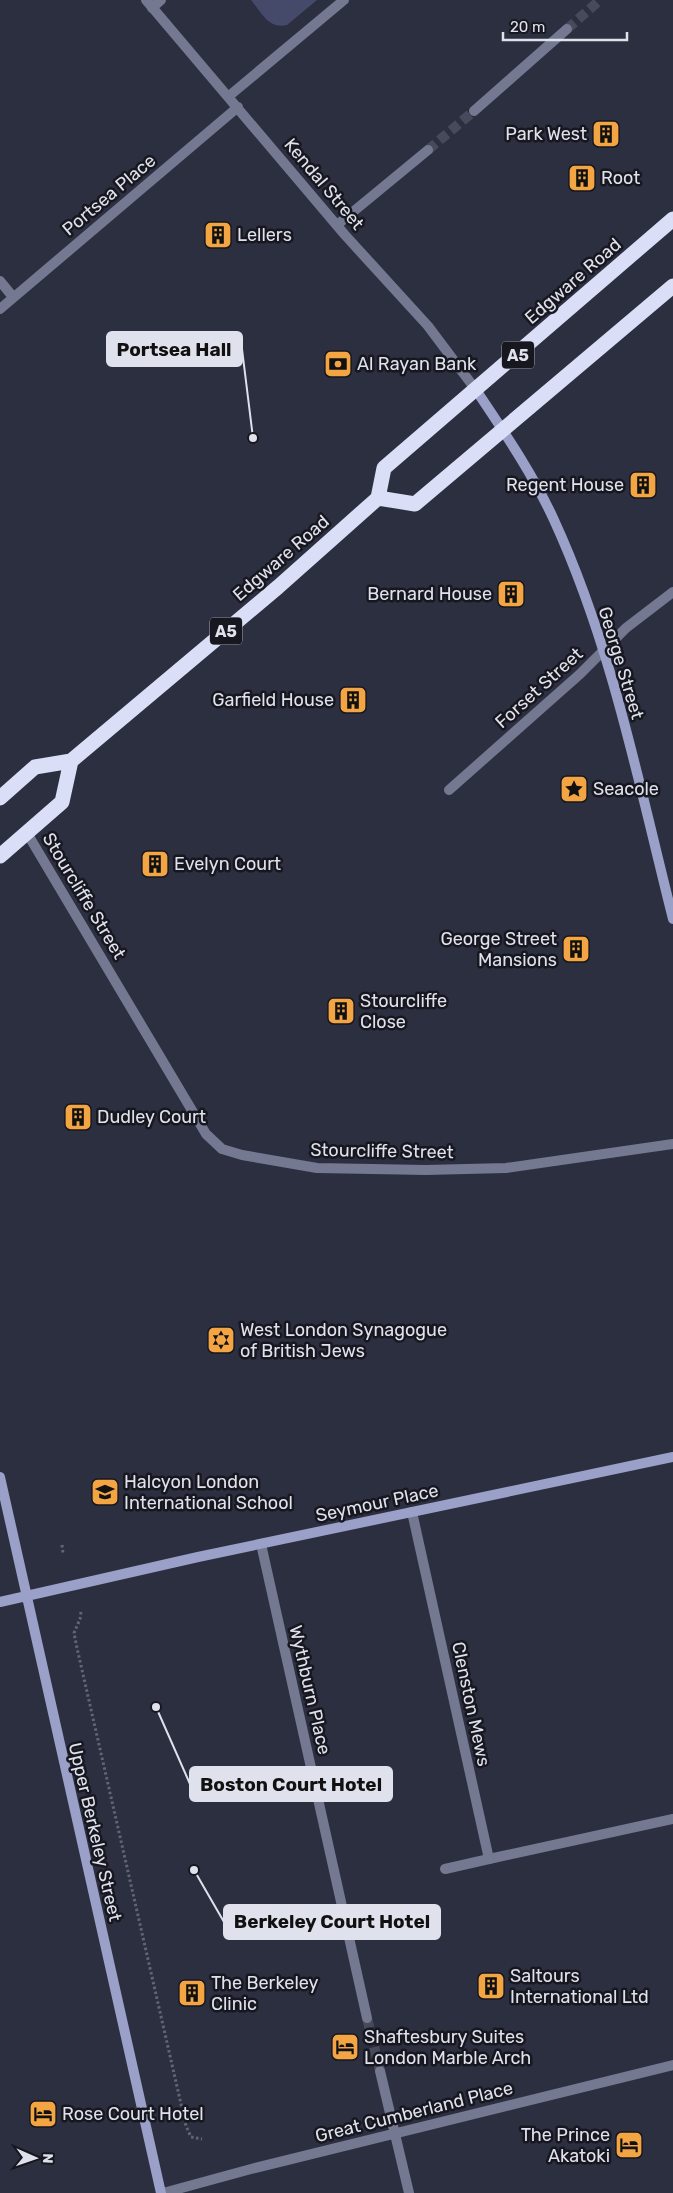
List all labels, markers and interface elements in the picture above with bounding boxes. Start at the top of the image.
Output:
scale bar [503,10,627,42]
text: 20 m [510,18,545,36]
building icon: Park West [591,119,621,149]
place label: Park West [505,123,587,145]
street label: Kendal Street [279,134,369,234]
street label: Portsea Place [58,150,160,240]
building icon: Root [567,163,597,193]
place label: Root [601,167,640,189]
building icon: Lellers [203,220,233,250]
place label: Lellers [237,224,292,246]
street label: Edgware Road [520,233,626,329]
callout: Portsea Hall [107,332,242,366]
text: Portsea Hall [116,338,232,361]
road number: A5 [502,342,534,368]
bank icon: Al Rayan Bank [323,349,353,379]
place label: Al Rayan Bank [357,353,477,375]
building icon: Regent House [628,470,658,500]
place label: Regent House [506,474,624,496]
street label: Edgware Road [228,510,334,606]
building icon: Bernard House [496,579,526,609]
place label: Bernard House [367,583,492,605]
street label: George Street [593,604,649,722]
road number: A5 [210,618,242,644]
street label: Forset Street [491,643,587,733]
building icon: Garfield House [338,685,368,715]
place label: Garfield House [212,689,334,711]
place icon: Seacole [559,774,589,804]
place label: Seacole [593,778,659,800]
street label: Stourcliffe Street [38,829,130,963]
building icon: Evelyn Court [140,849,170,879]
place label: Evelyn Court [174,853,281,875]
place label: George Street Mansions [440,928,557,971]
building icon: George Street Mansions [561,934,591,964]
place label: Stourcliffe Close [360,990,447,1033]
building icon: Stourcliffe Close [326,996,356,1026]
building icon: Dudley Court [63,1102,93,1132]
place label: Dudley Court [97,1106,206,1128]
street label: Stourcliffe Street [310,1139,454,1163]
place label: West London Synagogue of British Jews [240,1319,447,1362]
synagogue icon: West London Synagogue of British Jews [206,1325,236,1355]
place label: Halcyon London International School [124,1471,293,1514]
school or university icon: Halcyon London International School [90,1477,120,1507]
street label: Seymour Place [314,1479,440,1527]
street label: Wythburn Place [284,1623,336,1757]
street label: Clenston Mews [447,1640,495,1768]
street label: Upper Berkeley Street [64,1740,126,1924]
callout: Boston Court Hotel [190,1767,392,1801]
text: Boston Court Hotel [200,1773,382,1796]
callout: Berkeley Court Hotel [224,1905,440,1939]
text: Berkeley Court Hotel [234,1910,430,1933]
place label: Saltours International Ltd [510,1965,649,2008]
building icon: Saltours International Ltd [476,1971,506,2001]
place label: The Berkeley Clinic [211,1972,318,2015]
building icon: The Berkeley Clinic [177,1978,207,2008]
place label: Shaftesbury Suites London Marble Arch [364,2026,531,2069]
hotel icon: Shaftesbury Suites London Marble Arch [330,2032,360,2062]
street label: Great Cumberland Place [313,2077,515,2147]
hotel icon: Rose Court Hotel [28,2099,58,2129]
place label: Rose Court Hotel [62,2103,204,2125]
place label: The Prince Akatoki [521,2124,610,2167]
hotel icon: The Prince Akatoki [614,2130,644,2160]
north arrow [10,2133,60,2183]
text: N [39,2153,56,2164]

